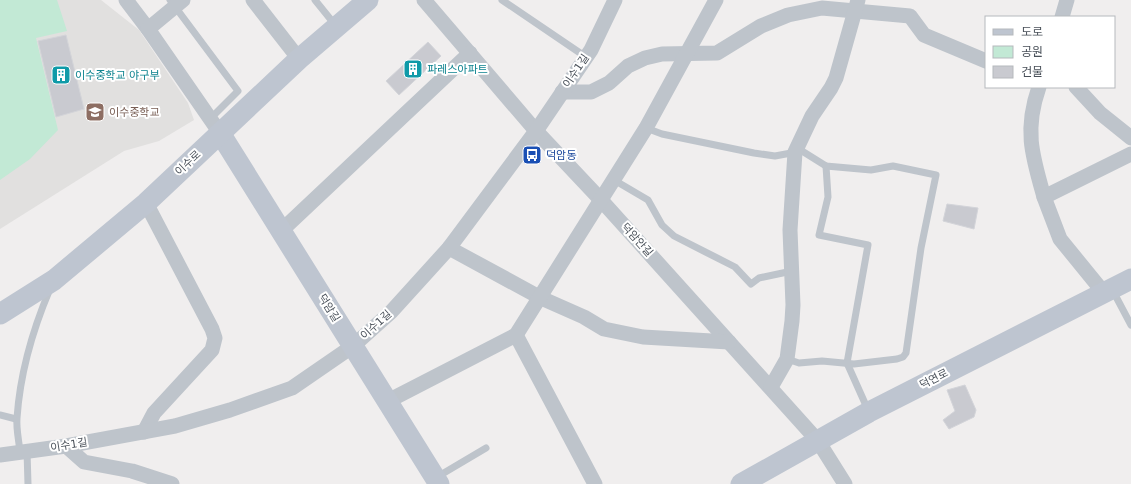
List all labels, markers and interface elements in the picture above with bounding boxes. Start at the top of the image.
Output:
legend [985,16,1115,88]
text: 도로 [1021,25,1043,39]
text: 공원 [1021,45,1043,59]
street label: 이수1길 [560,52,592,90]
building icon: 파레스아파트 [402,58,424,80]
place label: 파레스아파트 [427,63,488,76]
building icon: 이수중학교 야구부 [50,64,72,86]
text: 건물 [1021,65,1043,79]
place label: 이수중학교 야구부 [75,69,159,82]
school or university icon: 이수중학교 [84,101,106,123]
place label: 이수중학교 [109,106,160,119]
bus stop icon: 덕암동 [521,144,543,166]
street label: 이수로 [172,148,204,178]
place label: 덕암동 [546,149,576,162]
street label: 덕암안길 [619,221,655,259]
street label: 덕암길 [315,292,343,324]
street label: 이수1길 [358,308,394,342]
street label: 덕연로 [918,366,950,392]
street label: 이수1길 [50,436,88,454]

